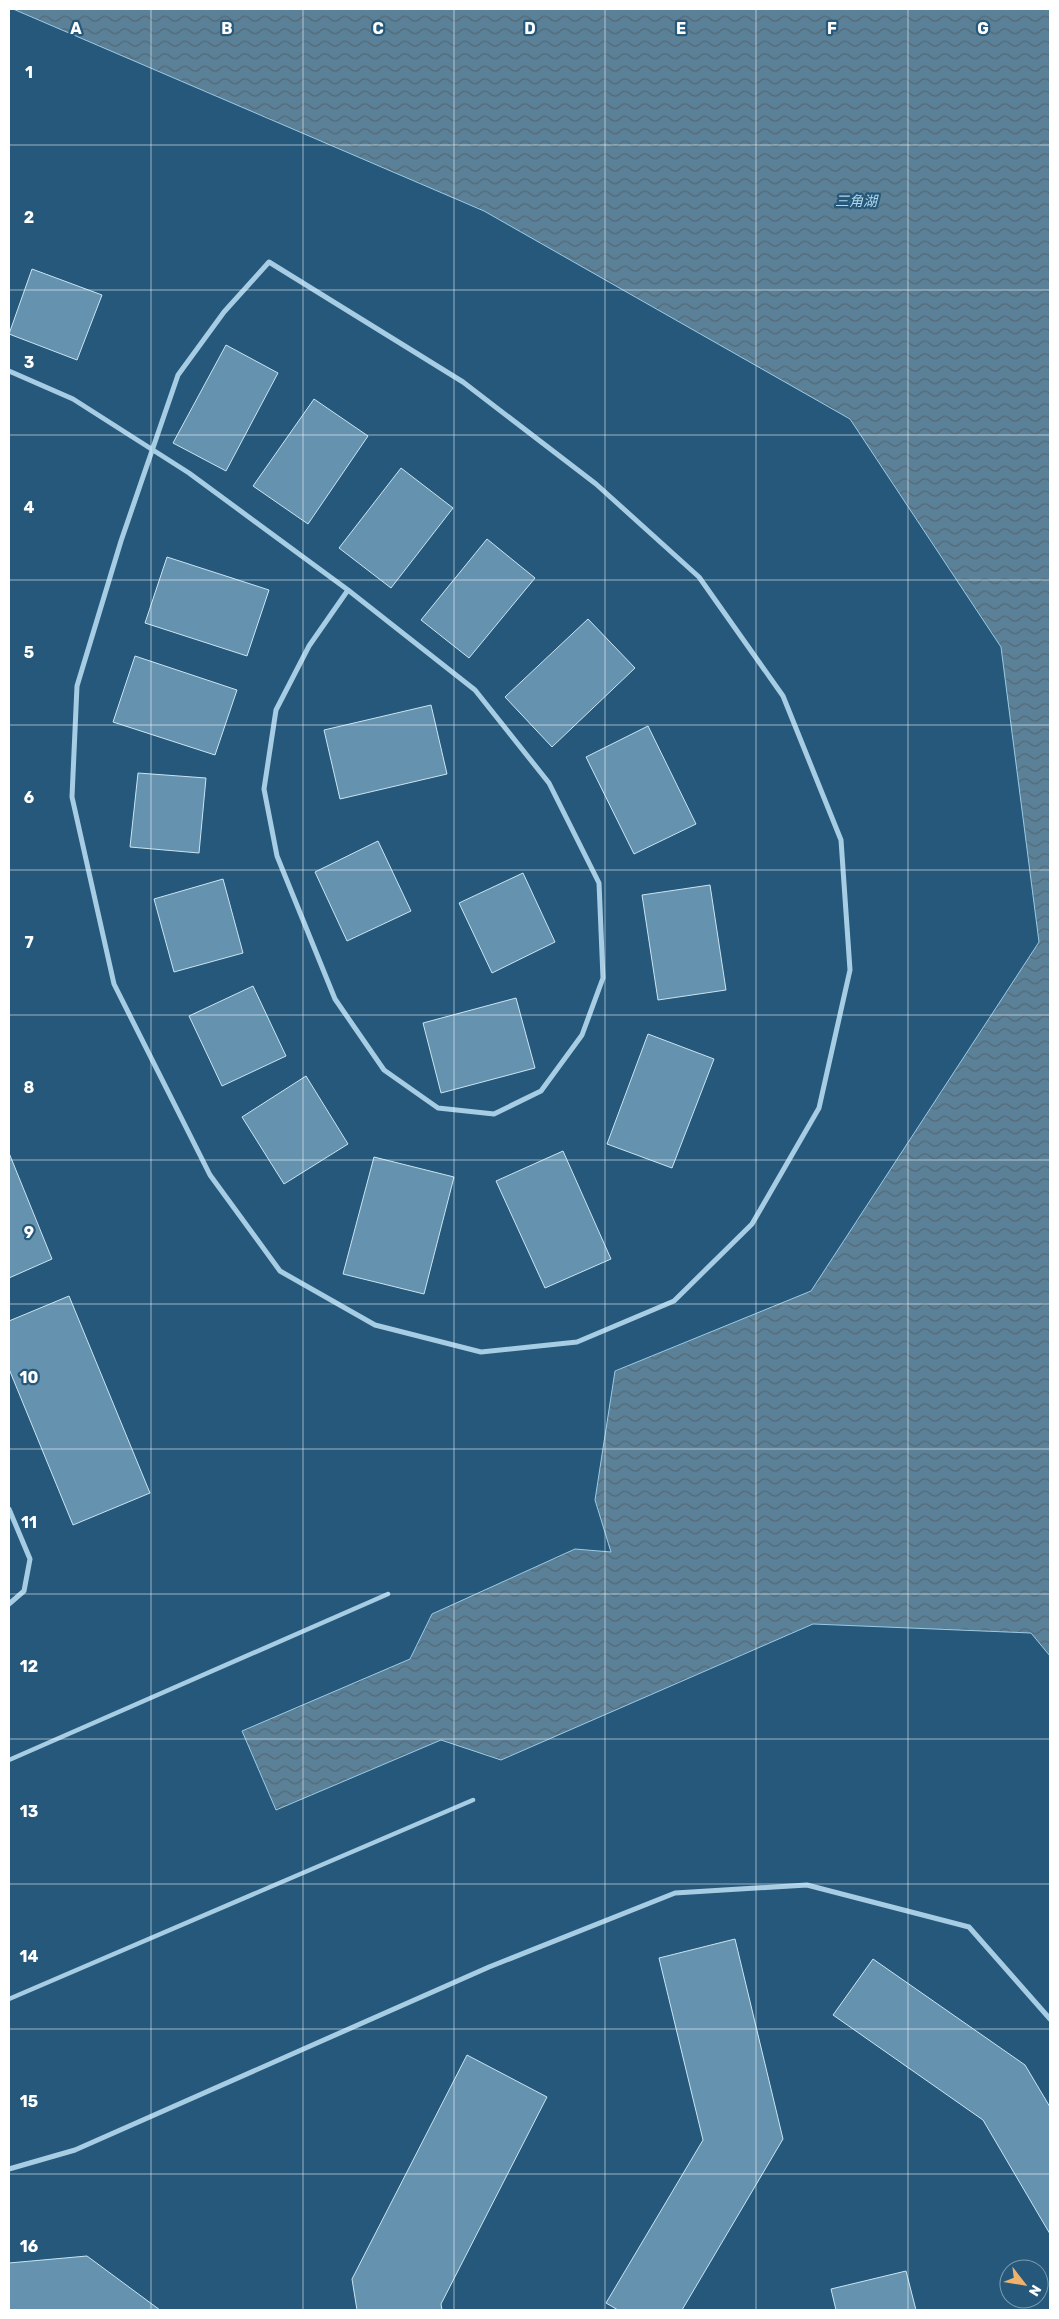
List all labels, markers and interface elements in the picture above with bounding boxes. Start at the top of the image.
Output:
text: A [70,19,82,38]
text: B [221,19,233,38]
text: C [372,19,384,38]
text: D [524,19,536,38]
text: E [676,19,686,38]
text: F [827,19,837,38]
text: G [977,19,989,38]
text: 1 [25,63,33,82]
water label: 三角湖 [835,193,879,210]
text: 2 [24,208,34,227]
text: 3 [24,353,34,372]
text: 4 [24,498,35,517]
text: 5 [24,643,34,662]
text: 6 [24,788,34,807]
text: 7 [24,933,34,952]
text: 8 [24,1078,35,1097]
text: 9 [24,1223,34,1242]
text: 10 [20,1368,39,1387]
text: 11 [21,1513,37,1532]
text: 12 [20,1657,38,1676]
text: 13 [20,1802,38,1821]
text: 14 [20,1947,39,1966]
text: 15 [20,2092,38,2111]
text: 16 [20,2237,38,2256]
north arrow [999,2259,1049,2309]
text: N [1025,2282,1045,2299]

